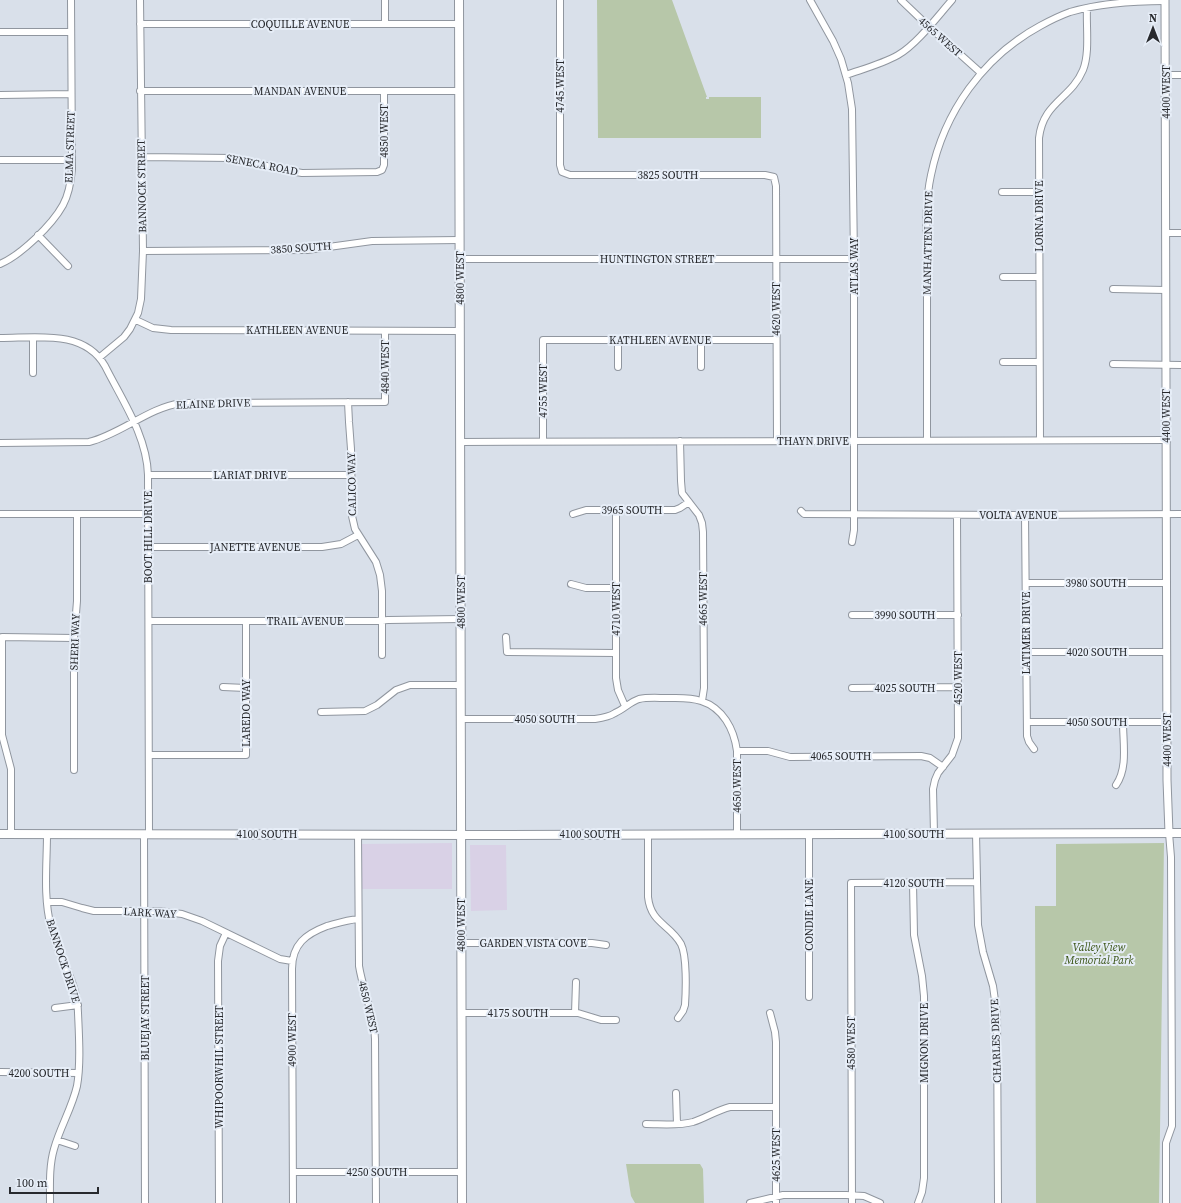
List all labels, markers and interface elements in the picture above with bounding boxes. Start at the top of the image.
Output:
north arrow [1133,8,1173,48]
text: N [1149,11,1157,26]
street label: 4565 WEST [915,13,965,61]
street label: COQUILLE AVENUE [251,17,350,32]
street label: 4745 WEST [553,59,568,113]
street label: 4400 WEST [1159,65,1174,119]
street label: MANDAN AVENUE [254,84,347,99]
street label: 4850 WEST [377,104,392,158]
street label: ELMA STREET [61,110,79,183]
street label: BANNOCK STREET [134,139,150,233]
street label: SENECA ROAD [225,151,299,179]
street label: 3825 SOUTH [638,168,699,183]
street label: LORNA DRIVE [1032,180,1047,252]
street label: MANHATTEN DRIVE [920,191,936,295]
street label: ATLAS WAY [847,237,862,295]
street label: 3850 SOUTH [270,238,332,258]
street label: 4800 WEST [453,251,468,305]
street label: HUNTINGTON STREET [600,252,715,267]
street label: 4620 WEST [769,282,784,336]
street label: KATHLEEN AVENUE [246,323,348,338]
street label: KATHLEEN AVENUE [609,333,711,348]
street label: 4840 WEST [378,340,393,394]
street label: 4755 WEST [536,364,551,418]
street label: 4400 WEST [1159,389,1174,443]
street label: ELAINE DRIVE [176,395,251,413]
street label: THAYN DRIVE [777,434,849,449]
street label: CALICO WAY [344,452,360,516]
street label: LARIAT DRIVE [213,468,287,483]
street label: BOOT HILL DRIVE [141,490,156,583]
street label: 3965 SOUTH [602,503,663,518]
street label: VOLTA AVENUE [979,508,1057,523]
street label: JANETTE AVENUE [209,540,301,555]
street label: 4665 WEST [696,572,711,626]
street label: 4800 WEST [454,575,469,629]
street label: 3980 SOUTH [1066,576,1127,591]
street label: 4710 WEST [609,582,624,636]
street label: LATIMER DRIVE [1019,591,1034,674]
street label: 3990 SOUTH [875,608,936,623]
street label: SHERI WAY [67,613,83,671]
street label: TRAIL AVENUE [267,614,344,629]
street label: 4020 SOUTH [1067,645,1128,660]
street label: 4520 WEST [951,651,966,705]
street label: LAREDO WAY [239,679,254,747]
street label: 4025 SOUTH [875,681,936,696]
street label: 4050 SOUTH [515,712,576,727]
street label: 4400 WEST [1160,713,1175,767]
street label: 4050 SOUTH [1067,715,1128,730]
street label: 4065 SOUTH [811,749,872,764]
street label: 4650 WEST [730,759,745,813]
street label: 4100 SOUTH [237,827,298,842]
street label: 4100 SOUTH [560,827,621,842]
street label: 4100 SOUTH [884,827,945,842]
street label: 4120 SOUTH [884,876,945,891]
street label: CONDIE LANE [802,879,817,951]
street label: 4800 WEST [454,898,469,952]
street label: LARK WAY [123,904,177,922]
street label: BANNOCK DRIVE [42,917,84,1005]
street label: GARDEN VISTA COVE [479,936,587,951]
park label: Valley View Memorial Park [1064,940,1134,968]
street label: BLUEJAY STREET [138,975,153,1061]
street label: 4850 WEST [355,979,381,1035]
street label: CHARLES DRIVE [987,998,1005,1083]
street label: MIGNON DRIVE [917,1003,932,1083]
street label: WHIPOORWHIL STREET [212,1005,227,1129]
street label: 4175 SOUTH [488,1006,549,1021]
street label: 4900 WEST [285,1013,300,1067]
street label: 4580 WEST [844,1016,859,1070]
street label: 4200 SOUTH [9,1066,70,1081]
street label: 4625 WEST [769,1128,784,1182]
street label: 4250 SOUTH [347,1165,408,1180]
scale bar [10,1169,98,1195]
text: 100 m [16,1175,48,1191]

